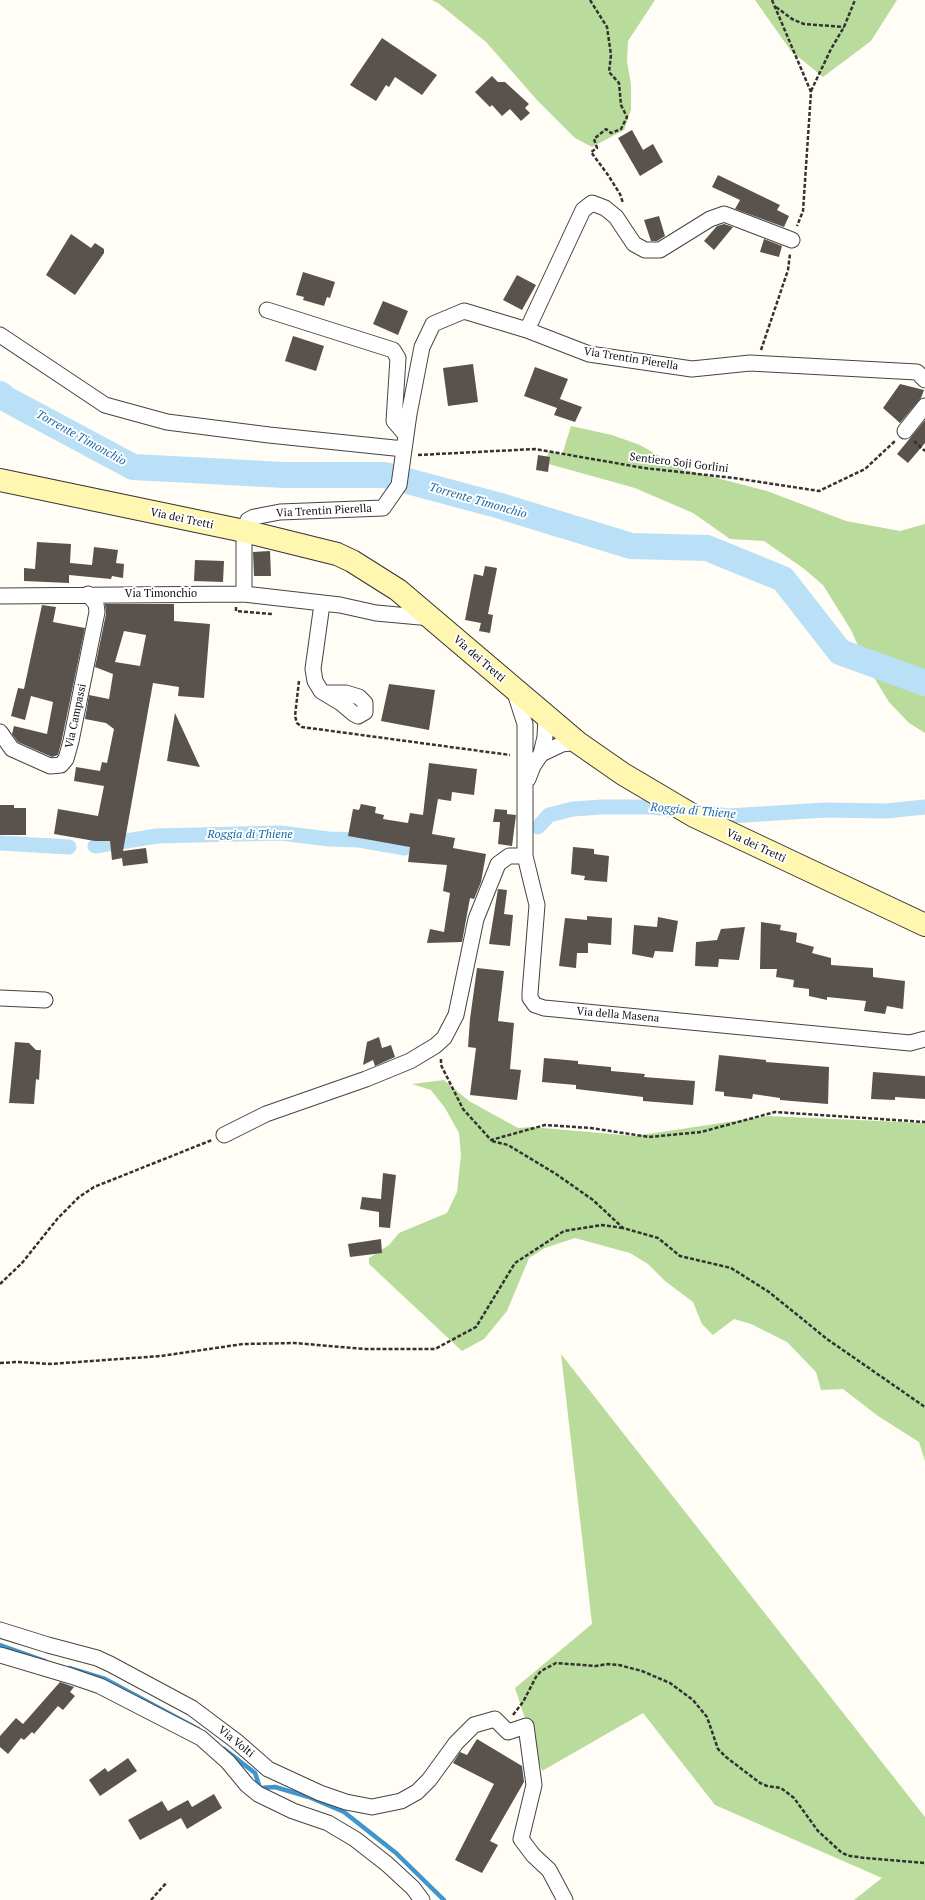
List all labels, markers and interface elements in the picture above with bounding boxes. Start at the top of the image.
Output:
street label: Via Trentin Pierella [583,345,679,373]
water label: Torrente Timonchio [33,407,129,469]
street label: Sentiero Soji Gorlini [629,450,729,476]
water label: Torrente Timonchio [427,480,529,522]
street label: Via Trentin Pierella [276,502,372,520]
street label: Via dei Tretti [149,506,215,532]
street label: Via Timonchio [125,587,197,601]
street label: Via dei Tretti [450,633,508,685]
street label: Via Campassi [63,682,89,750]
water label: Roggia di Thiene [650,800,736,822]
street label: Via dei Tretti [724,826,788,866]
water label: Roggia di Thiene [207,828,293,842]
street label: Via della Masena [576,1005,660,1025]
street label: Via Volti [215,1724,257,1760]

